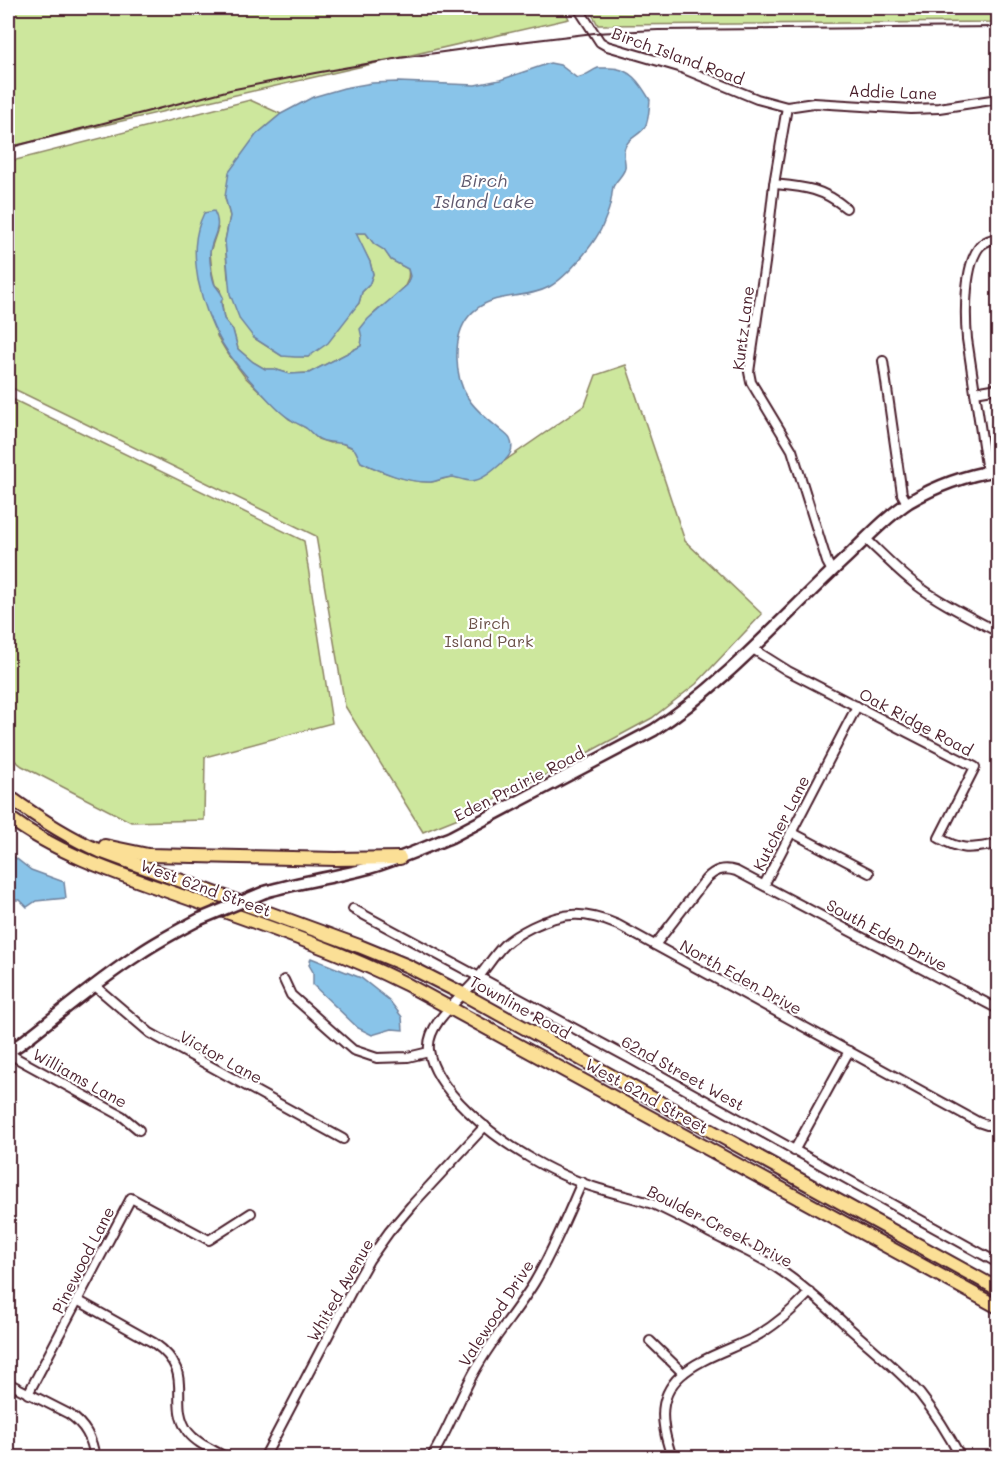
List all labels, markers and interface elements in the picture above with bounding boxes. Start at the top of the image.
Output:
street label: Birch Island Road [609,22,747,89]
street label: Addie Lane [848,79,938,104]
water label: Birch Island Lake [434,168,534,213]
street label: Kurtz Lane [727,285,758,371]
park label: Birch Island Park [444,612,534,651]
street label: Oak Ridge Road [856,683,977,760]
street label: Eden Prairie Road [450,742,588,826]
street label: Kutcher Lane [748,772,814,874]
street label: West 62nd Street [138,854,274,921]
street label: South Eden Drive [823,894,951,975]
street label: North Eden Drive [677,934,806,1019]
street label: Townline Road [466,970,574,1043]
street label: Victor Lane [176,1025,266,1088]
street label: 62nd Street West [618,1030,748,1115]
street label: Williams Lane [29,1043,131,1112]
street label: West 62nd Street [582,1053,712,1138]
street label: Boulder Creek Drive [644,1180,797,1271]
street label: Pinewood Lane [47,1203,119,1317]
street label: Whited Avenue [302,1234,378,1345]
street label: Valewood Drive [453,1255,538,1370]

